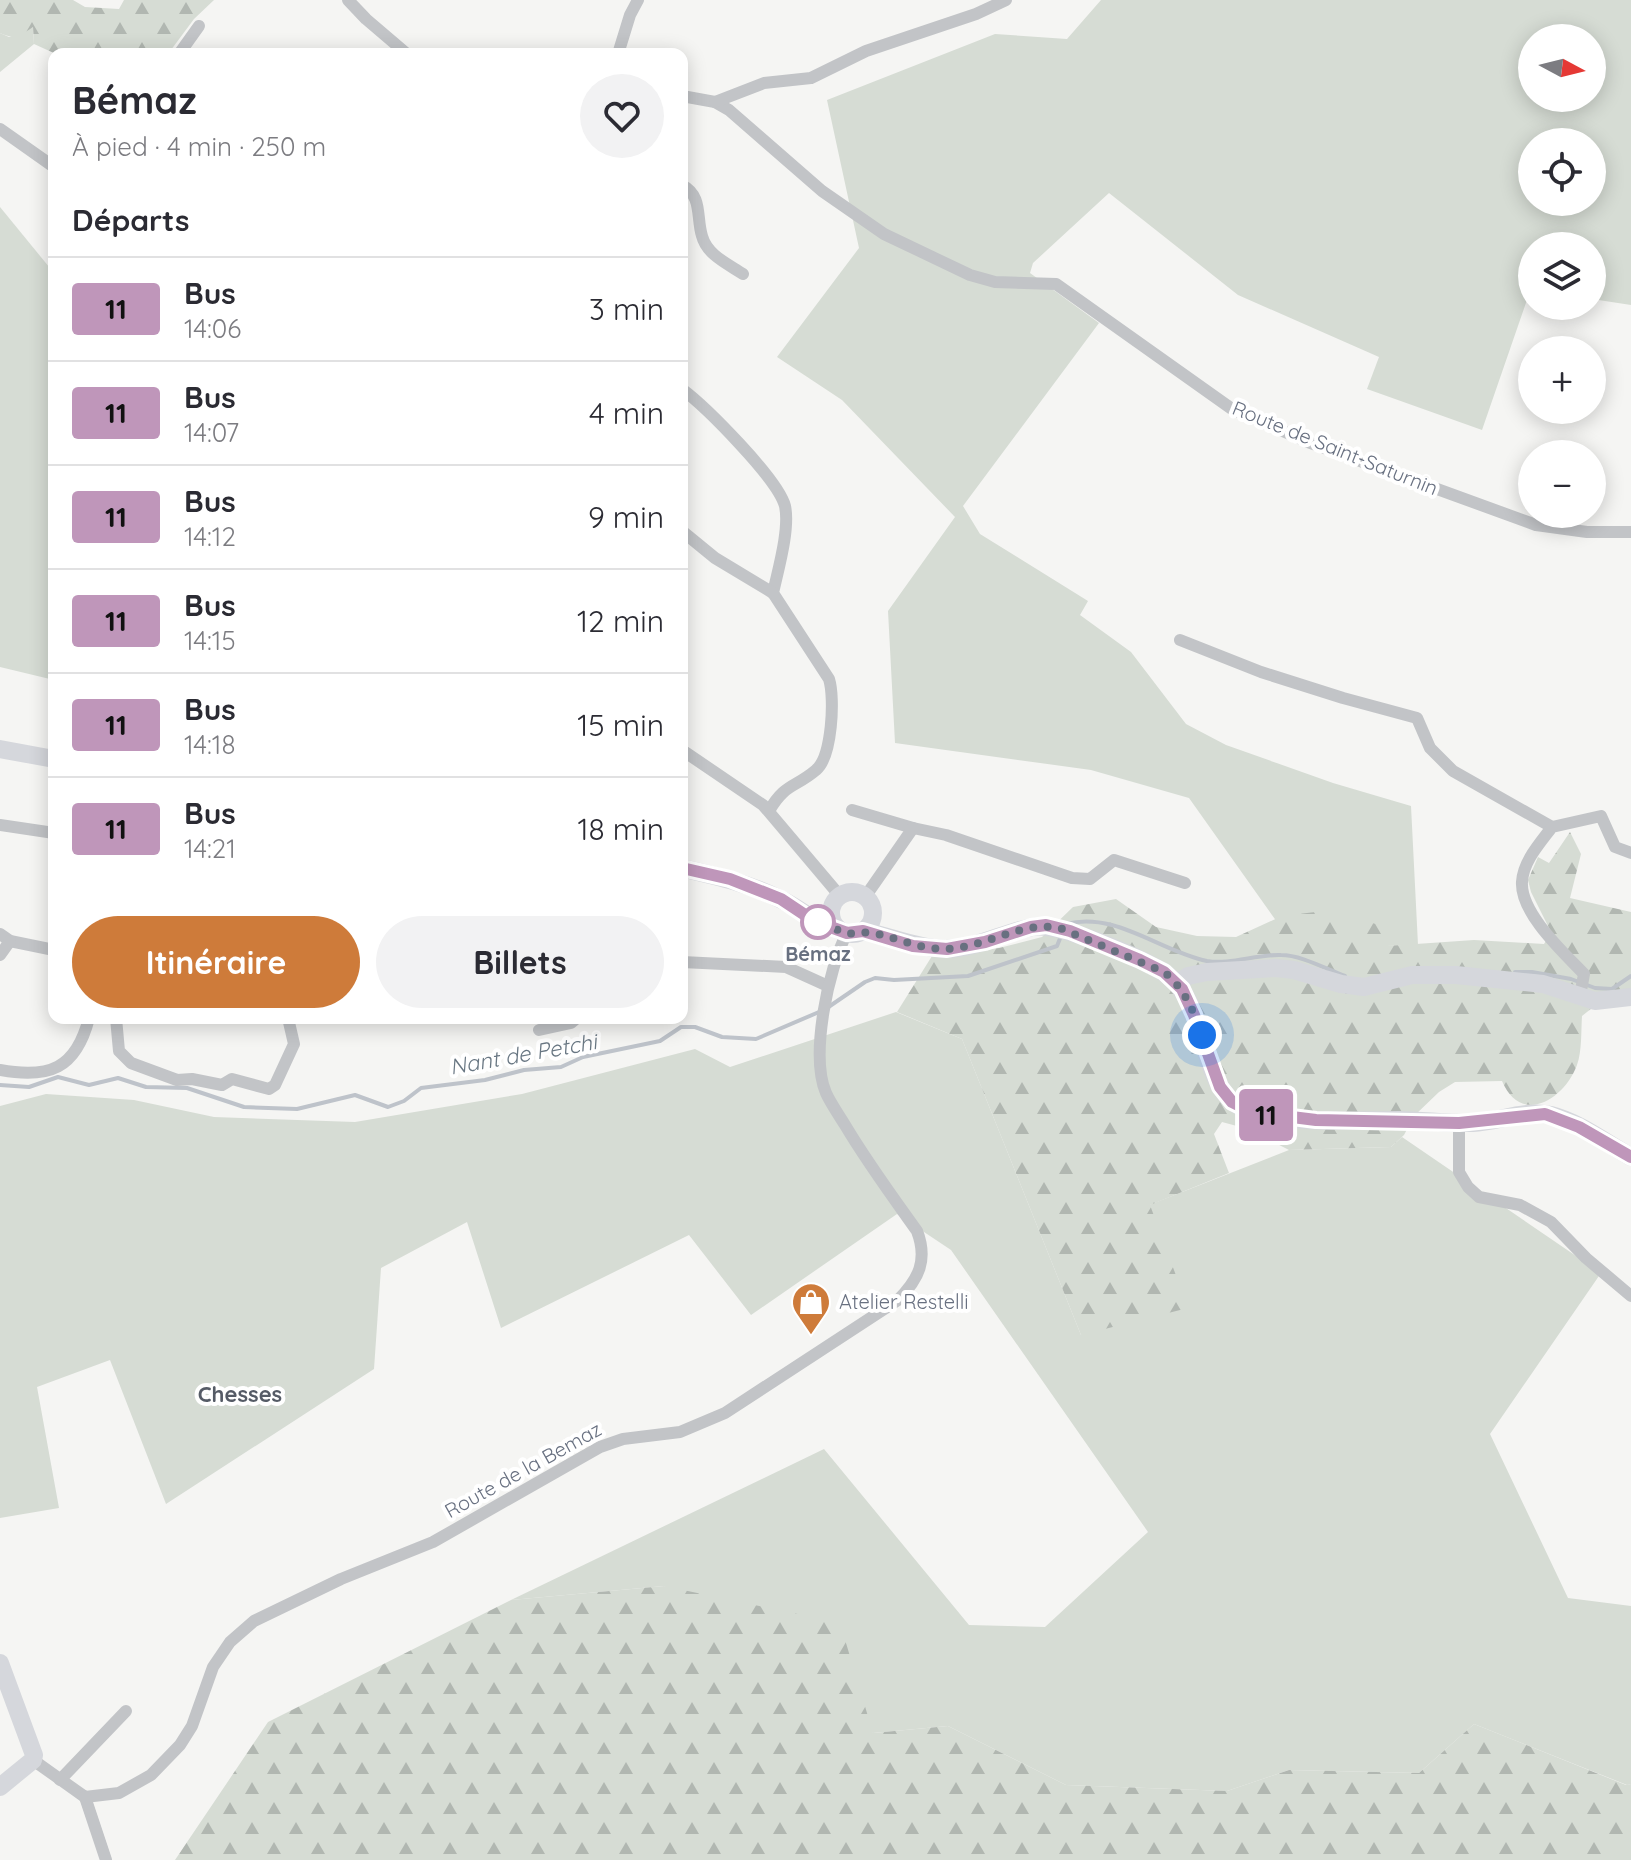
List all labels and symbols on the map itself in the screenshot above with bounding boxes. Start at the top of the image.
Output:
north arrow [1518,24,1606,112]
street label: Route de Saint-Saturnin [1229,395,1442,500]
marker: Bémaz [801,905,835,939]
place label: Bémaz [785,941,851,966]
your location [1182,1015,1222,1055]
water label: Nant de Petchi [447,1027,601,1081]
line badge: 11 [1230,1089,1302,1141]
shop icon: Atelier Restelli [790,1281,832,1336]
place label: Atelier Restelli [839,1289,969,1314]
district label: Chesses [198,1380,282,1408]
street label: Route de la Bemaz [440,1416,606,1523]

